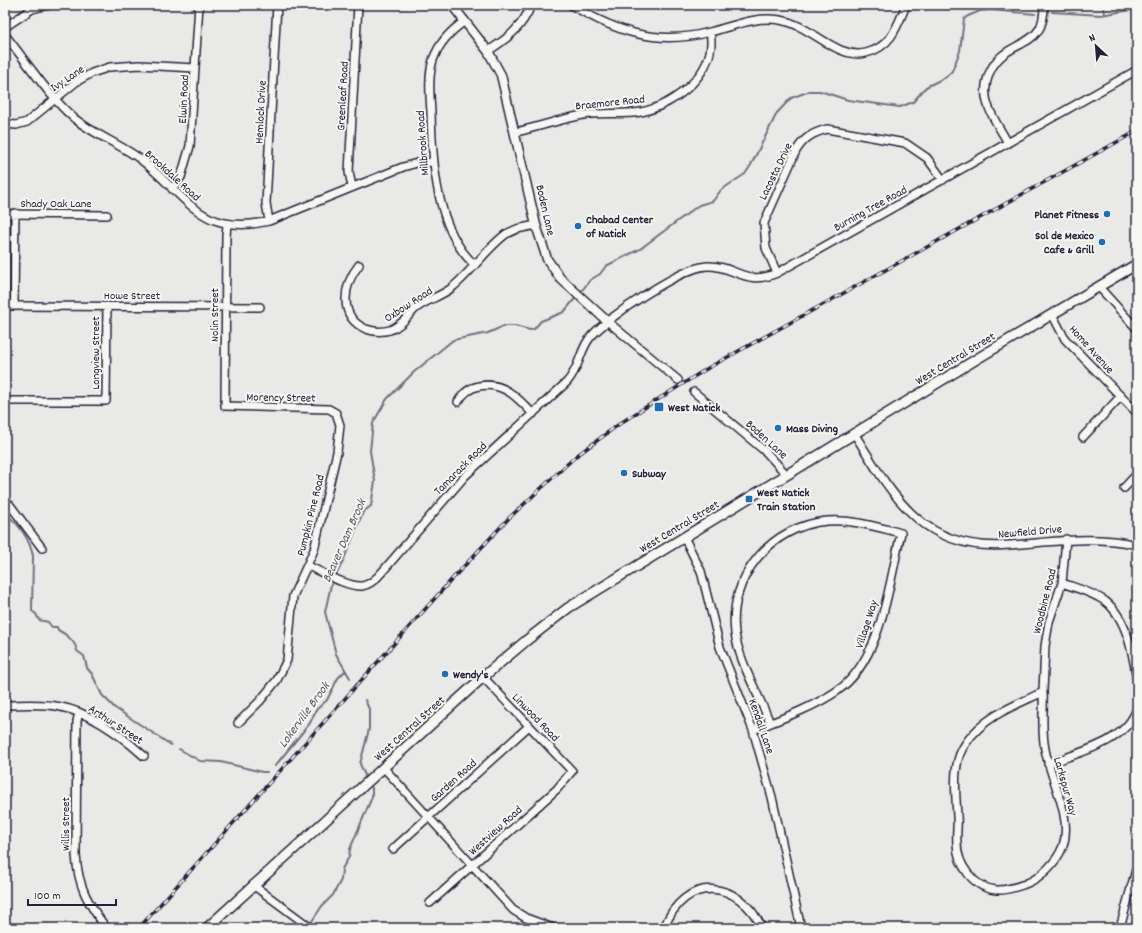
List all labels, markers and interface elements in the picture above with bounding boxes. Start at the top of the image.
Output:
north arrow [1076,26,1116,66]
text: N [1087,30,1099,47]
street label: Greenleaf Road [333,61,354,131]
street label: Ivy Lane [47,62,88,97]
street label: Elwin Road [175,74,194,124]
street label: Hemlock Drive [251,80,272,144]
street label: Braemore Road [575,91,646,116]
street label: Millbrook Road [413,110,434,176]
street label: Lacosta Drive [755,140,798,203]
street label: Brookdale Road [140,146,204,206]
street label: Burning Tree Road [831,182,911,237]
street label: Boden Lane [530,183,559,237]
street label: Shady Oak Lane [20,196,92,213]
place label: Planet Fitness [1034,207,1099,224]
marker: Planet Fitness [1102,209,1112,219]
place label: Chabad Center of Natick [586,212,654,243]
marker: Chabad Center of Natick [573,221,583,231]
place label: Sol de Mexico Cafe & Grill [1035,228,1095,259]
marker: Sol de Mexico Cafe & Grill [1097,237,1107,247]
street label: Oxbow Road [381,283,436,327]
street label: Howe Street [104,288,161,305]
street label: Nolin Street [207,288,224,342]
street label: Longview Street [88,316,105,390]
street label: Home Avenue [1064,322,1117,378]
street label: West Central Street [913,328,999,390]
street label: Morency Street [246,389,316,408]
place label: West Natick [668,400,720,417]
marker: West Natick [653,401,665,413]
street label: Boden Lane [741,417,791,464]
place label: Mass Diving [786,421,838,438]
marker: Mass Diving [773,423,783,433]
street label: Tamarack Road [431,439,492,500]
place label: Subway [632,466,667,483]
marker: Subway [619,468,629,478]
street label: Pumpkin Pine Road [293,473,330,558]
place label: West Natick Train Station [757,485,816,516]
marker: West Natick Train Station [744,494,754,504]
water label: Beaver Dam Brook [318,495,373,586]
street label: West Central Street [637,496,723,558]
street label: Newfield Drive [997,521,1063,544]
street label: Woodbine Road [1029,567,1062,636]
street label: Village Way [852,597,884,651]
place label: Wendy's [453,667,489,684]
marker: Wendy's [440,669,450,679]
water label: Lokerville Brook [275,677,336,752]
street label: Linwood Road [507,690,563,746]
street label: West Central Street [371,692,450,766]
street label: Kendall Lane [743,697,778,756]
street label: Arthur Street [84,701,146,750]
street label: Garden Road [427,755,481,807]
street label: Larkspur Way [1048,755,1081,819]
street label: Willis Street [58,796,75,851]
street label: Westview Road [465,802,527,860]
scale bar [28,881,116,907]
text: 100 m [34,888,61,905]

